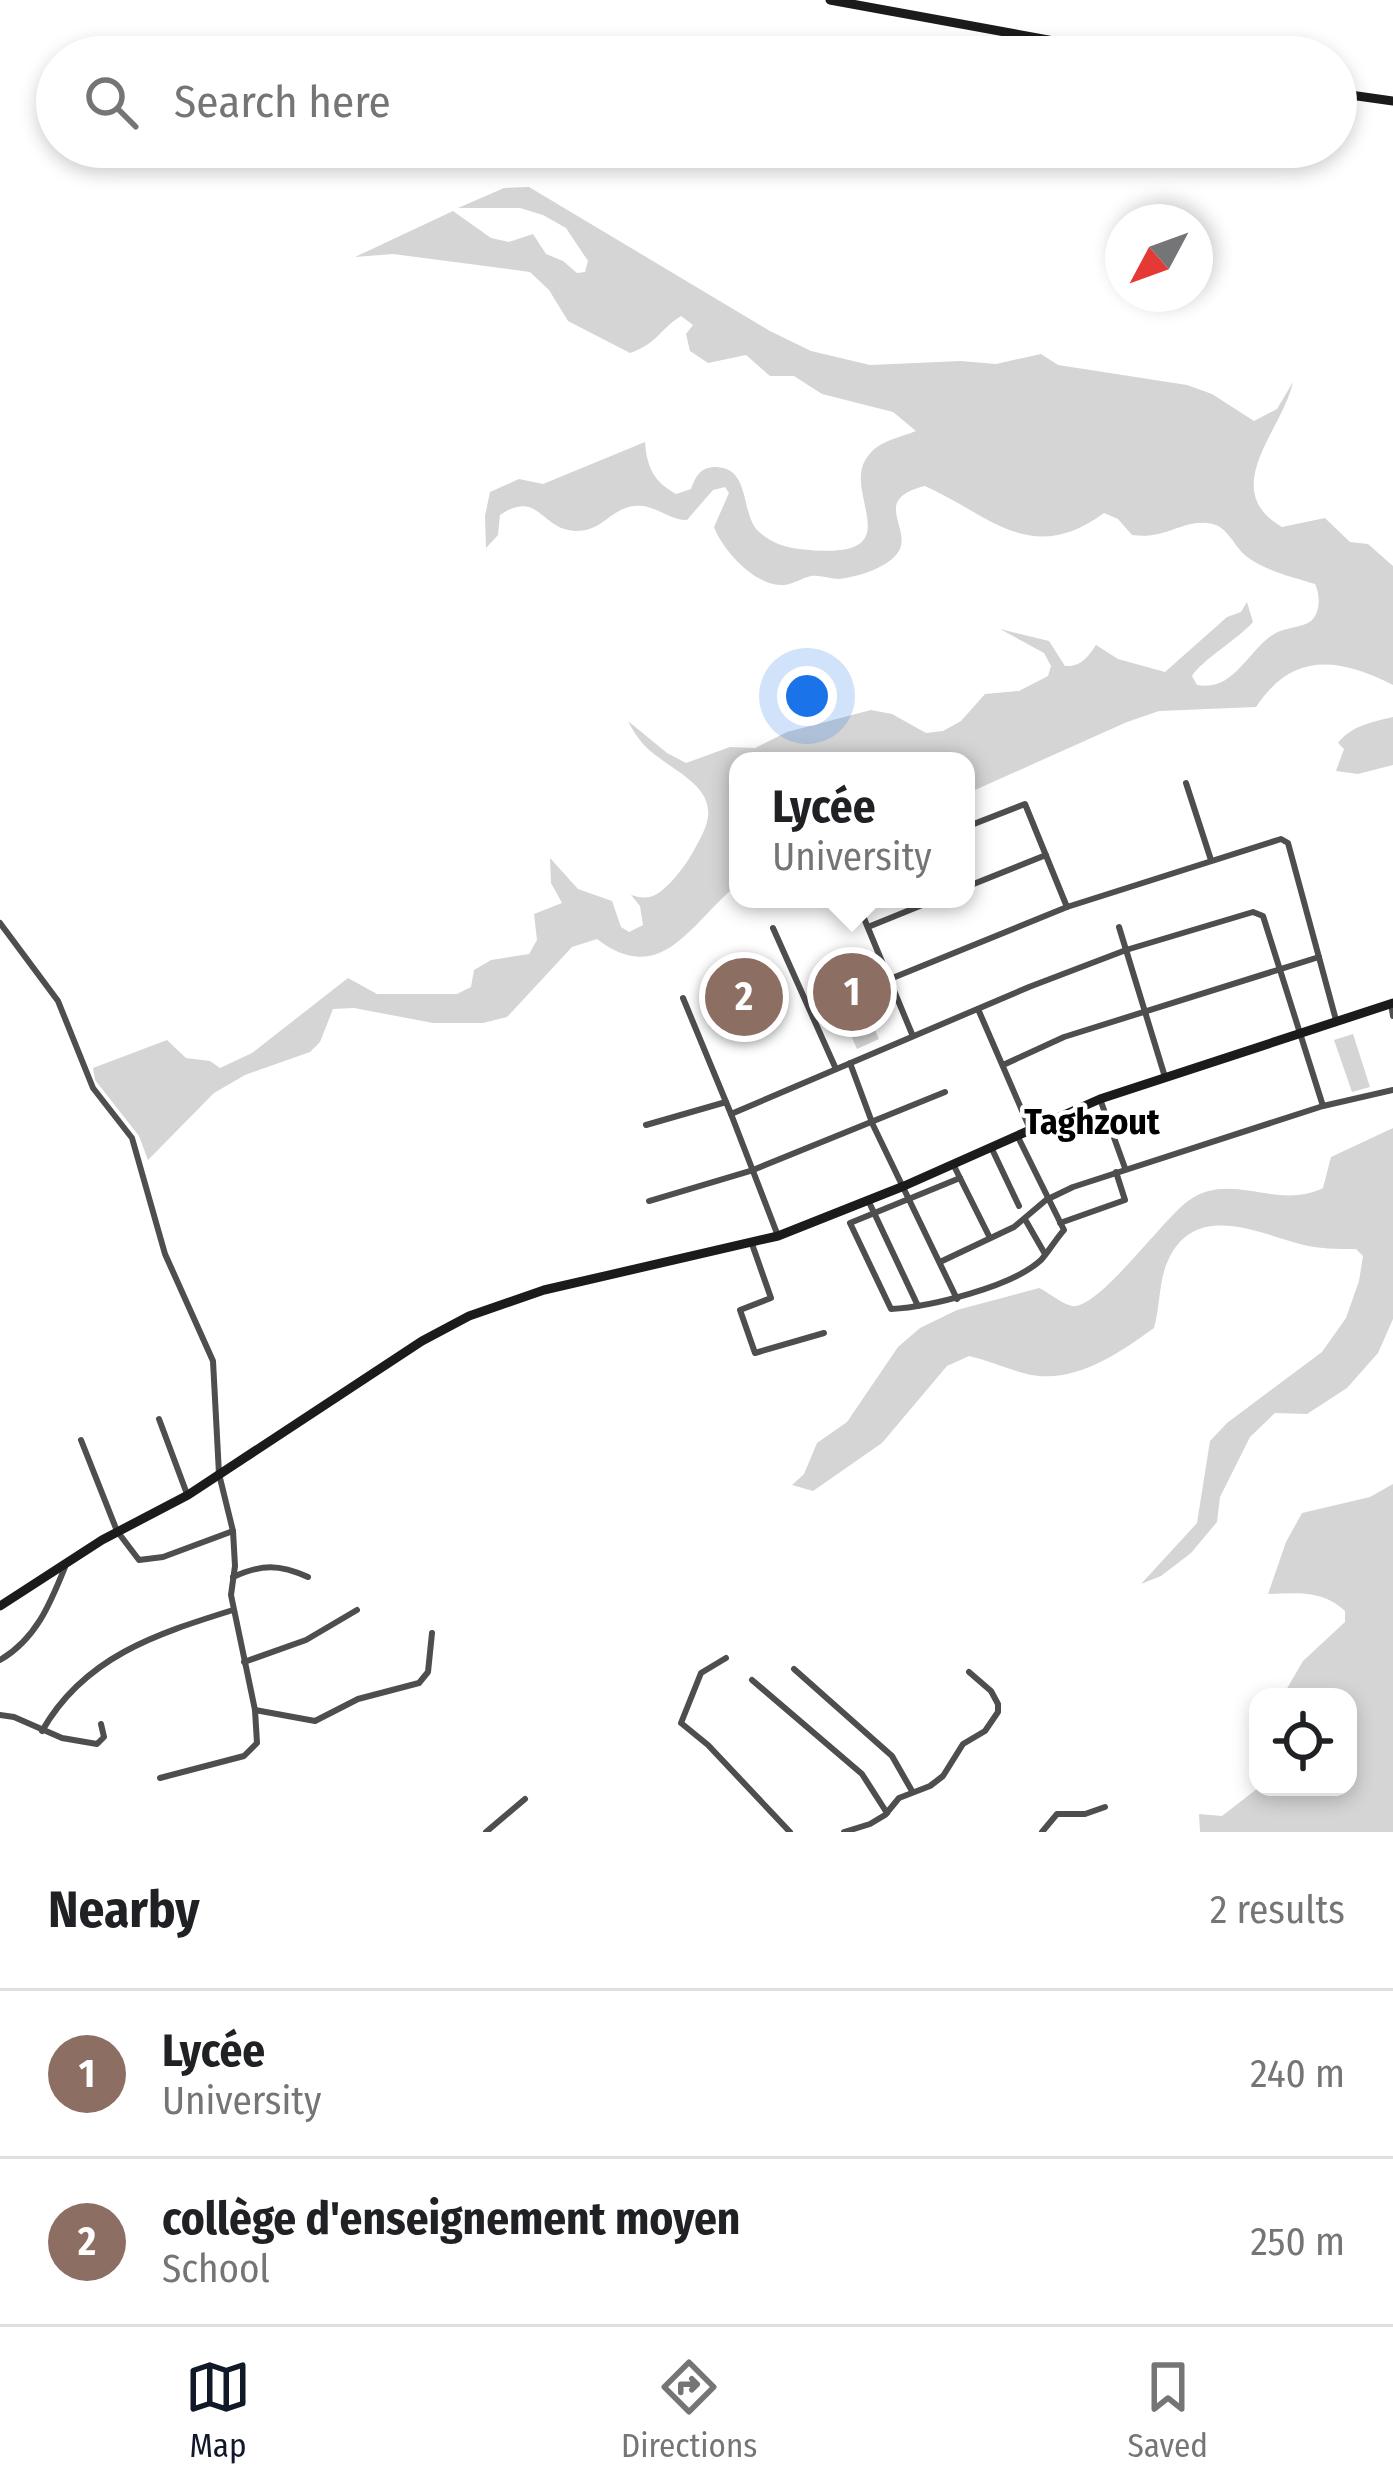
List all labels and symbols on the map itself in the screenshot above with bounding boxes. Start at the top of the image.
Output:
north arrow [1105,204,1213,312]
your location [777,666,837,726]
pin: 1 [813,947,891,1037]
pin: 2 [705,952,783,1042]
district label: Taghzout [1024,1100,1161,1144]

